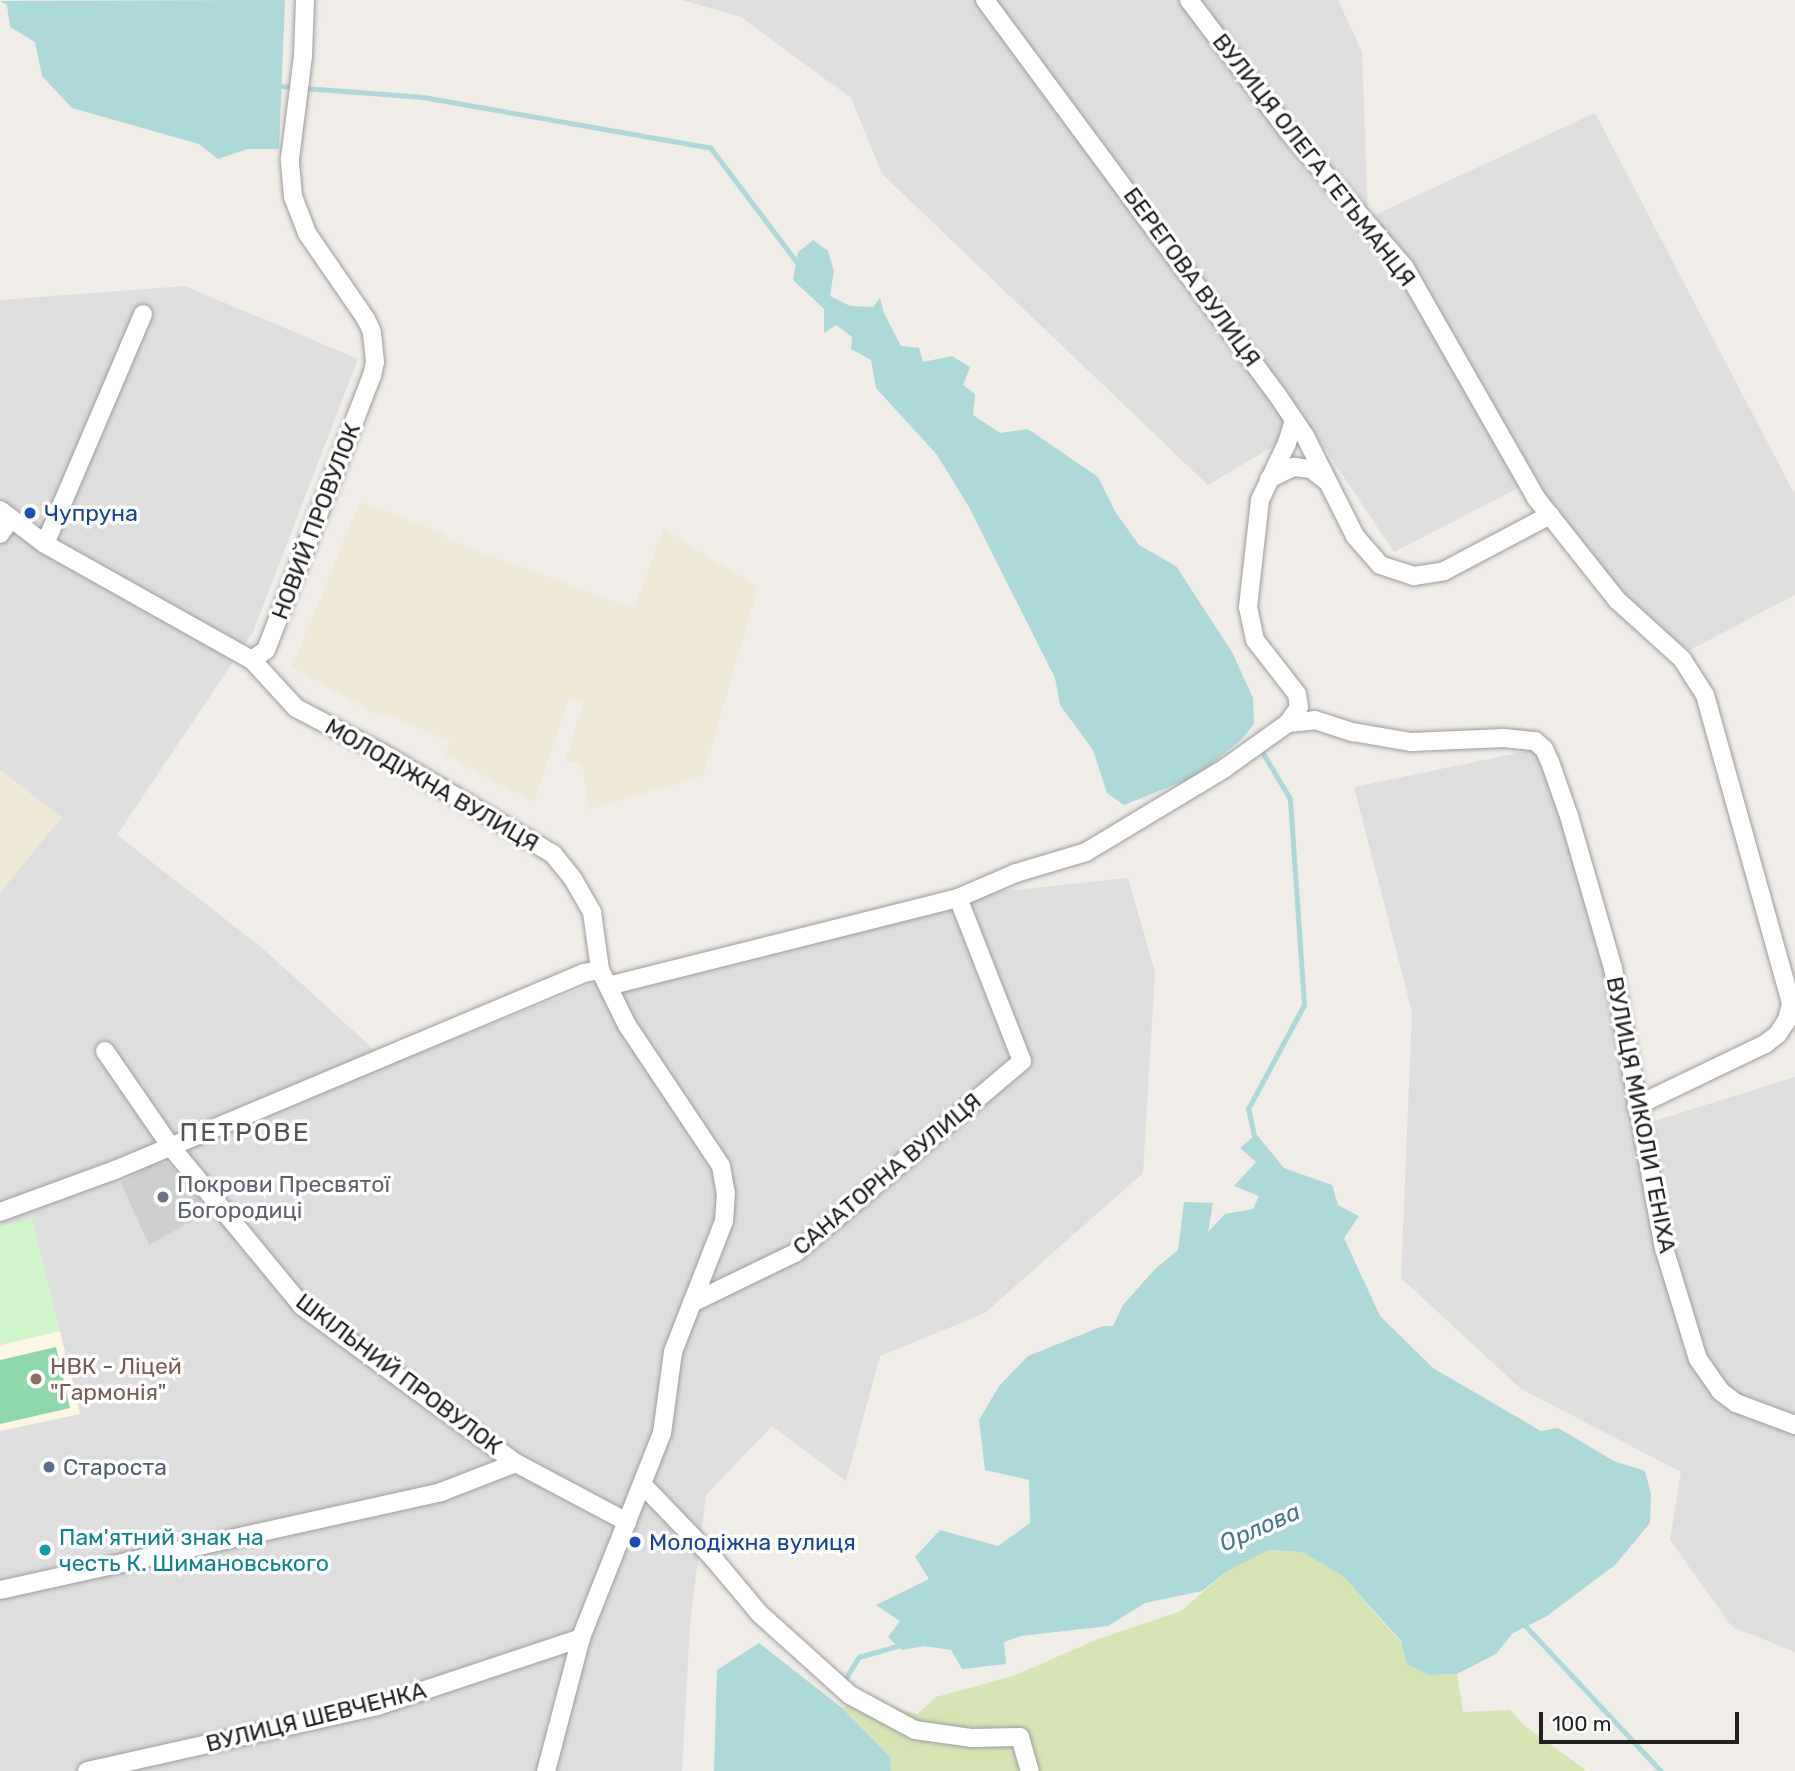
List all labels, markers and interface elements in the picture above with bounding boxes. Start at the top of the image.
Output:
street label: ВУЛИЦЯ ОЛЕГА ГЕТЬМАНЦЯ [1207,28,1421,292]
street label: БЕРЕГОВА ВУЛИЦЯ [1118,182,1266,372]
street label: НОВИЙ ПРОВУЛОК [266,419,366,623]
place label: Чупруна [44,499,138,527]
marker: Чупруна [22,505,38,521]
street label: МОЛОДІЖНА ВУЛИЦЯ [320,713,544,857]
street label: ВУЛИЦЯ МИКОЛИ ГЕНІХА [1601,974,1681,1256]
street label: САНАТОРНА ВУЛИЦЯ [787,1087,987,1261]
district label: ПЕТРОВЕ [180,1117,310,1149]
place label: Покрови Пресвятої Богородиці [177,1170,390,1224]
marker: Покрови Пресвятої Богородиці [155,1189,171,1205]
street label: ШКІЛЬНИЙ ПРОВУЛОК [291,1288,507,1460]
place label: НВК - Ліцей "Гармонія" [50,1352,182,1406]
marker: НВК - Ліцей "Гармонія" [28,1371,44,1387]
place label: Староста [63,1453,167,1481]
marker: Староста [41,1459,57,1475]
water label: Орлова [1215,1497,1305,1559]
place label: Пам'ятний знак на честь К. Шимановського [59,1523,329,1577]
place label: Молодіжна вулиця [649,1528,856,1556]
marker: Молодіжна вулиця [627,1534,643,1550]
marker: Пам'ятний знак на честь К. Шимановського [37,1542,53,1558]
street label: ВУЛИЦЯ ШЕВЧЕНКА [203,1676,429,1758]
scale bar [1543,1698,1742,1742]
text: 100 m [1552,1711,1611,1736]

